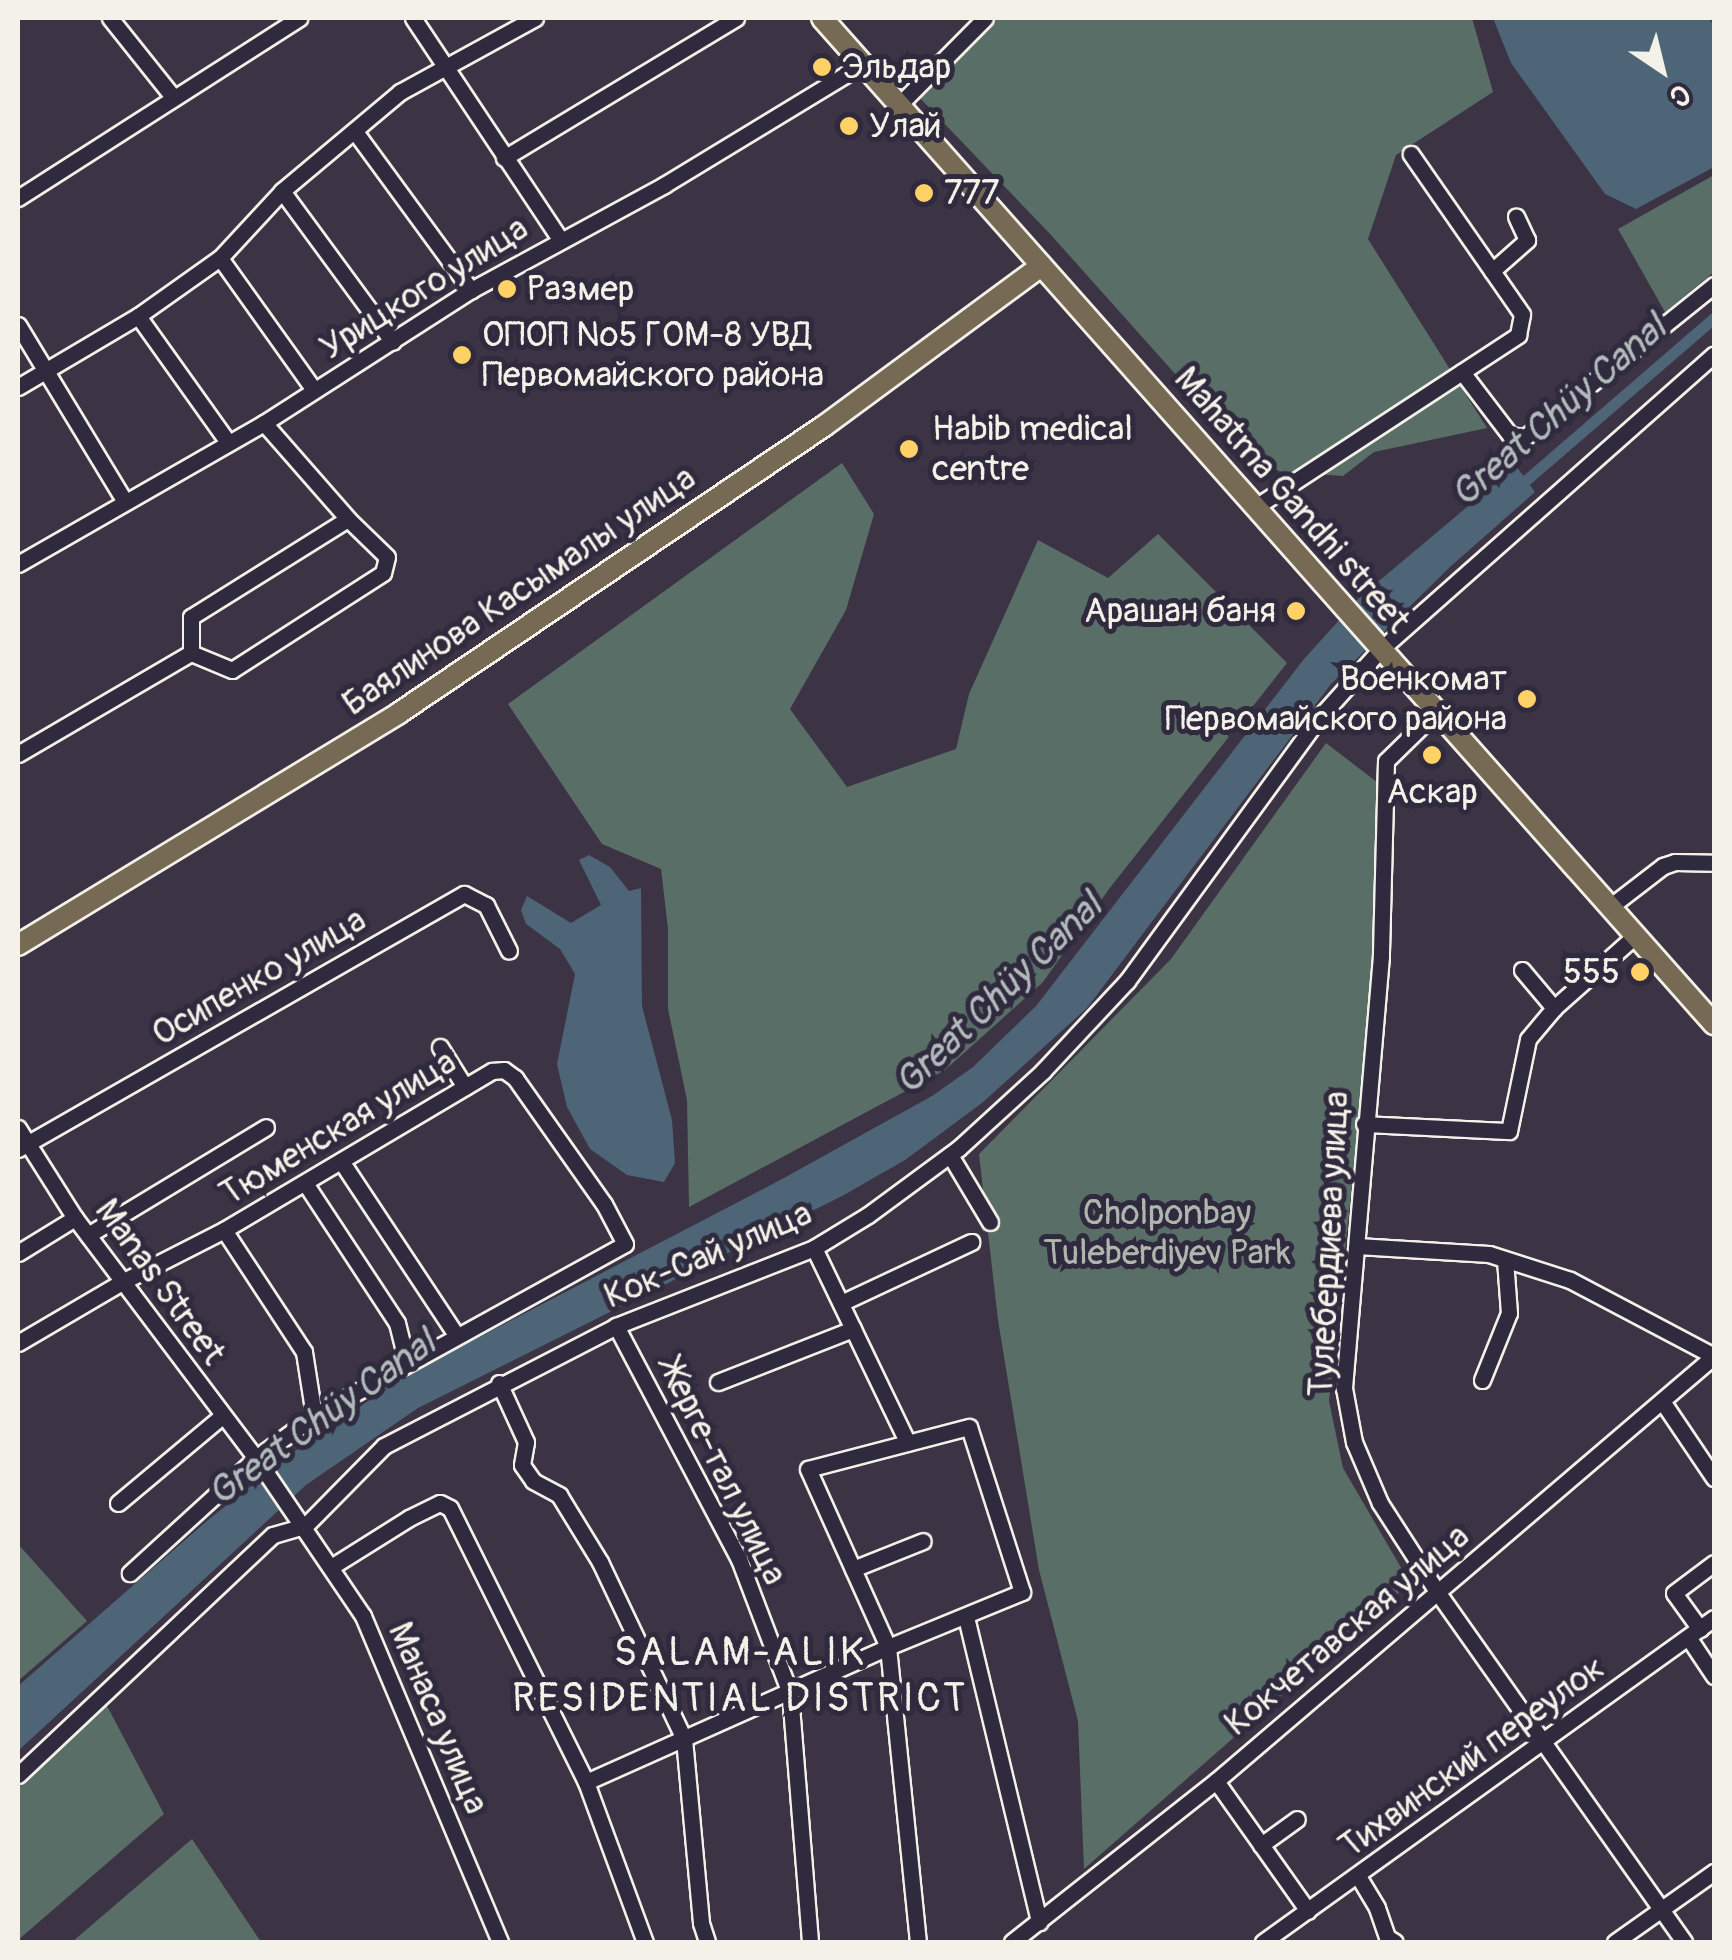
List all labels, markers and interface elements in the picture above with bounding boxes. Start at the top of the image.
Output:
north arrow [1612,20,1712,120]
place label: Эльдар [842,46,951,88]
marker: Эльдар [811,56,833,78]
text: С [1662,76,1697,114]
place label: Улай [869,105,941,147]
marker: Улай [838,115,860,137]
place label: 777 [944,172,1000,214]
marker: 777 [913,182,935,204]
street label: Урицкого улица [312,207,536,369]
place label: Размер [527,268,634,310]
marker: Размер [496,278,518,300]
water label: Great Chüy Canal [1442,306,1676,518]
place label: ОПОП №5 ГОМ-8 УВД Первомайского района [482,314,824,396]
marker: ОПОП №5 ГОМ-8 УВД Первомайского района [451,344,473,366]
street label: Mahatma Gandhi street [1165,359,1419,641]
place label: Habib medical centre [932,408,1133,490]
marker: Habib medical centre [896,436,922,462]
street label: Баялинова Касымалы улица [335,457,703,725]
place label: Арашан баня [1084,590,1276,632]
marker: Арашан баня [1285,600,1307,622]
place label: Военкомат Первомайского района [1165,658,1507,740]
marker: Военкомат Первомайского района [1516,688,1538,710]
marker: Аскар [1421,744,1443,766]
place label: Аскар [1386,771,1478,813]
water label: Great Chüy Canal [886,885,1112,1105]
street label: Осипенко улица [145,899,373,1055]
place label: 555 [1563,951,1620,993]
marker: 555 [1629,961,1651,983]
street label: Тюменская улица [212,1041,464,1215]
street label: Тулебердиева улица [1300,1090,1358,1398]
street label: Manas Street [86,1191,234,1373]
street label: Кок-Сай улица [598,1192,818,1318]
park label: Cholponbay Tuleberdiyev Park [1043,1192,1291,1274]
water label: Great Chüy Canal [199,1321,445,1517]
street label: Жерге-тал улица [650,1352,796,1592]
street label: Кокчетавская улица [1216,1515,1478,1745]
street label: Манаса улица [379,1616,497,1820]
district label: SALAM-ALIK RESIDENTIAL DISTRICT [512,1629,968,1723]
street label: Тихвинский переулок [1331,1647,1613,1867]

